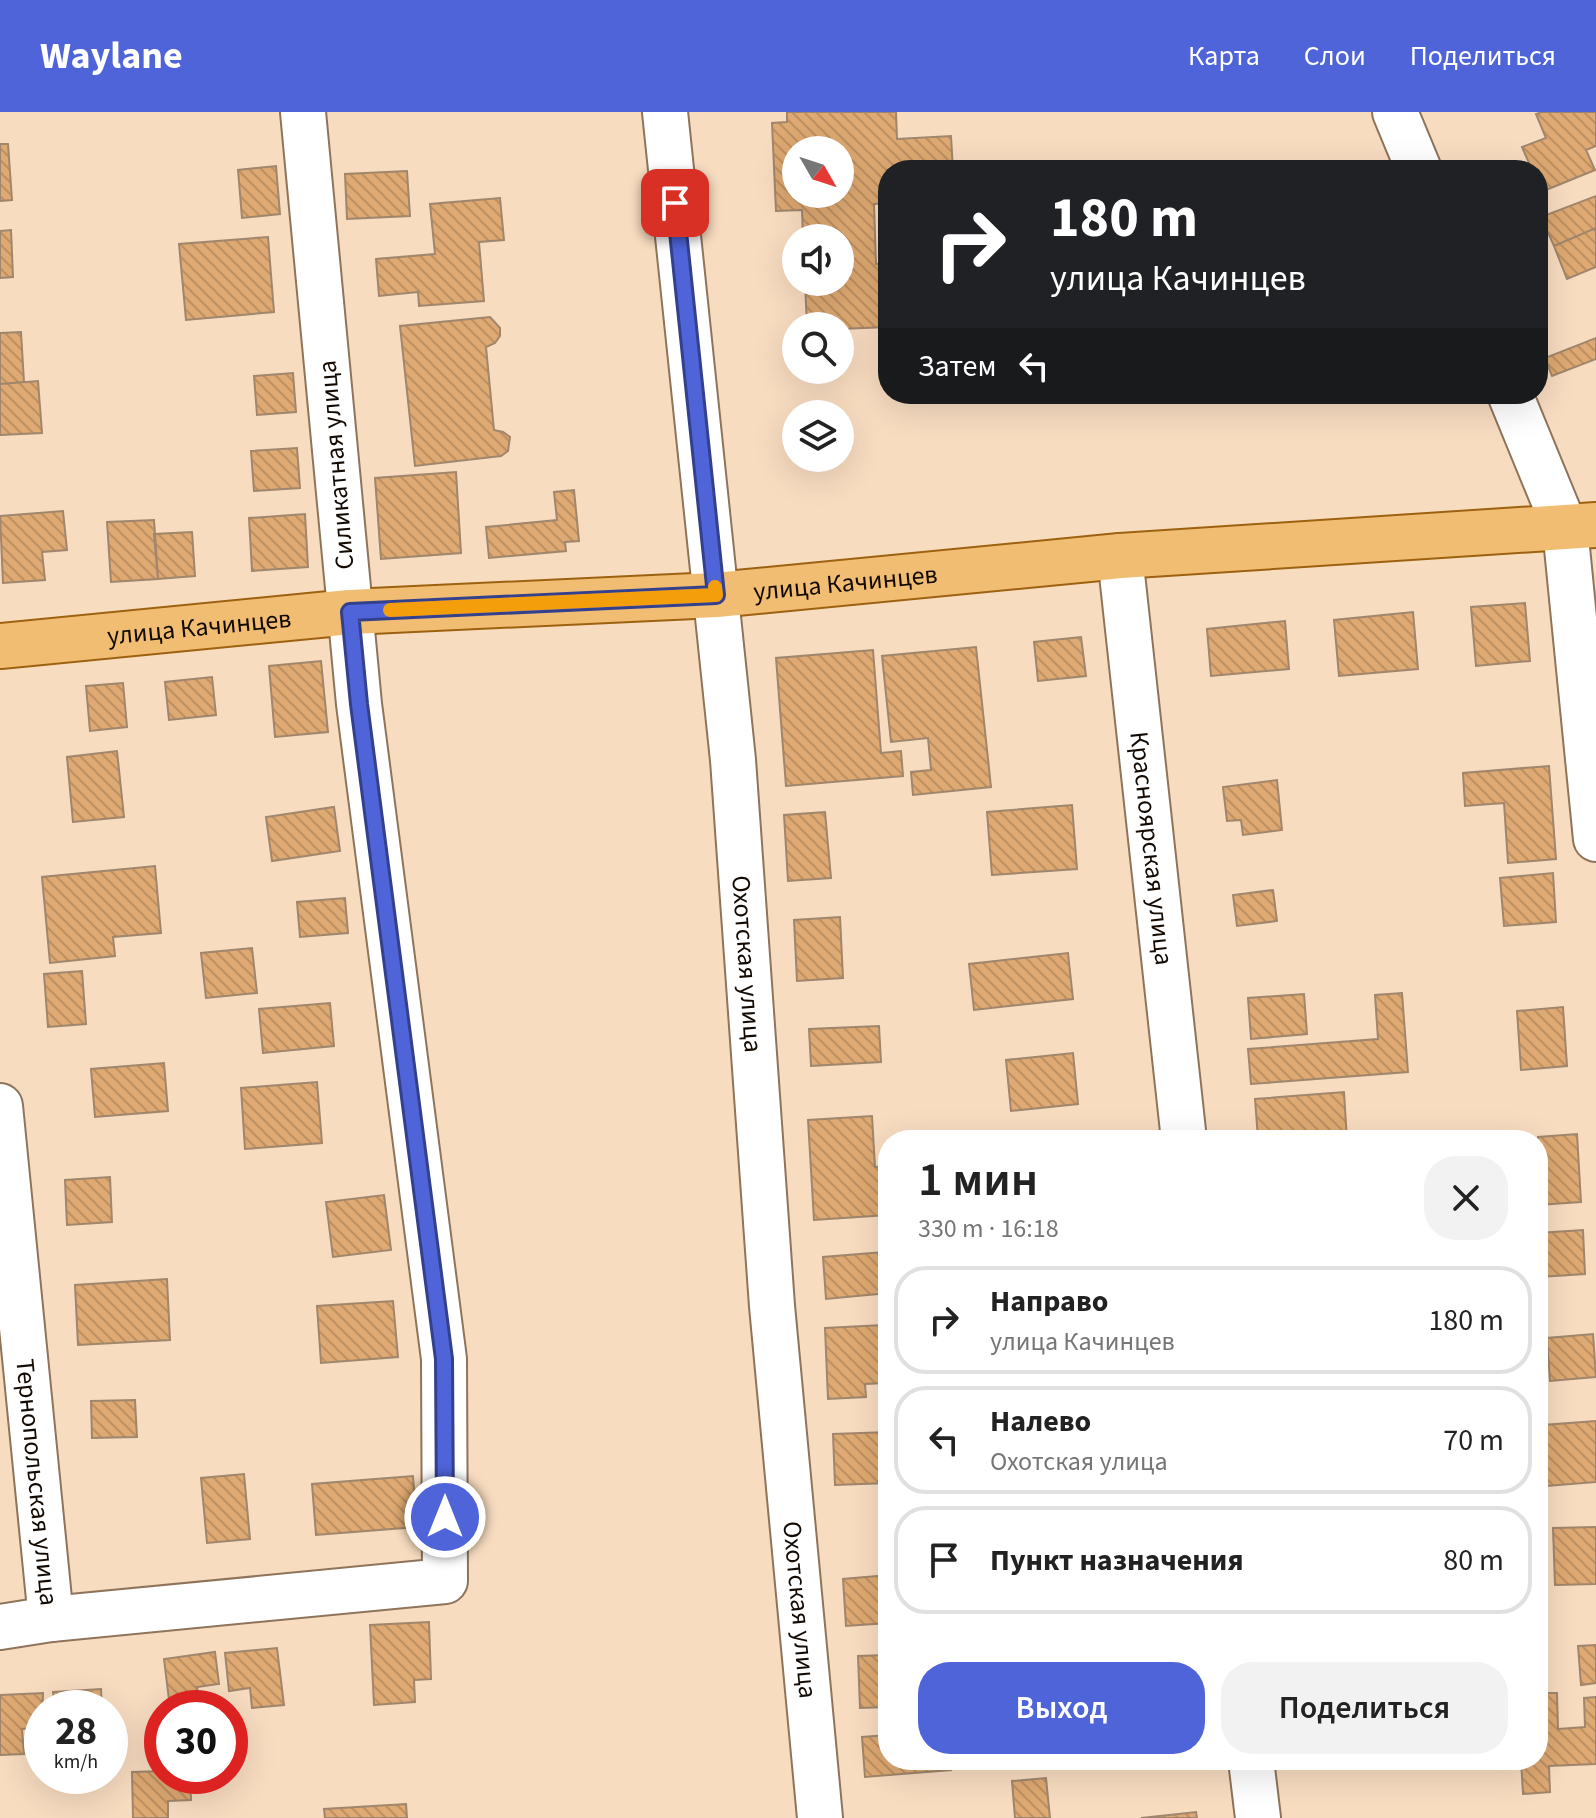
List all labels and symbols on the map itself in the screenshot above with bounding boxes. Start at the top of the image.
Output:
north arrow [782,136,854,208]
pin [641,169,709,237]
street label: Силикатная улица [308,359,364,571]
street label: улица Качинцев [752,555,939,610]
street label: улица Качинцев [105,599,293,654]
street label: Красноярская улица [1121,729,1183,967]
street label: Охотская улица [723,874,772,1054]
street label: Тернопольская улица [7,1357,68,1607]
position arrow [403,1475,487,1559]
street label: Охотская улица [774,1520,827,1700]
speed limit sign: 30 [144,1690,248,1794]

